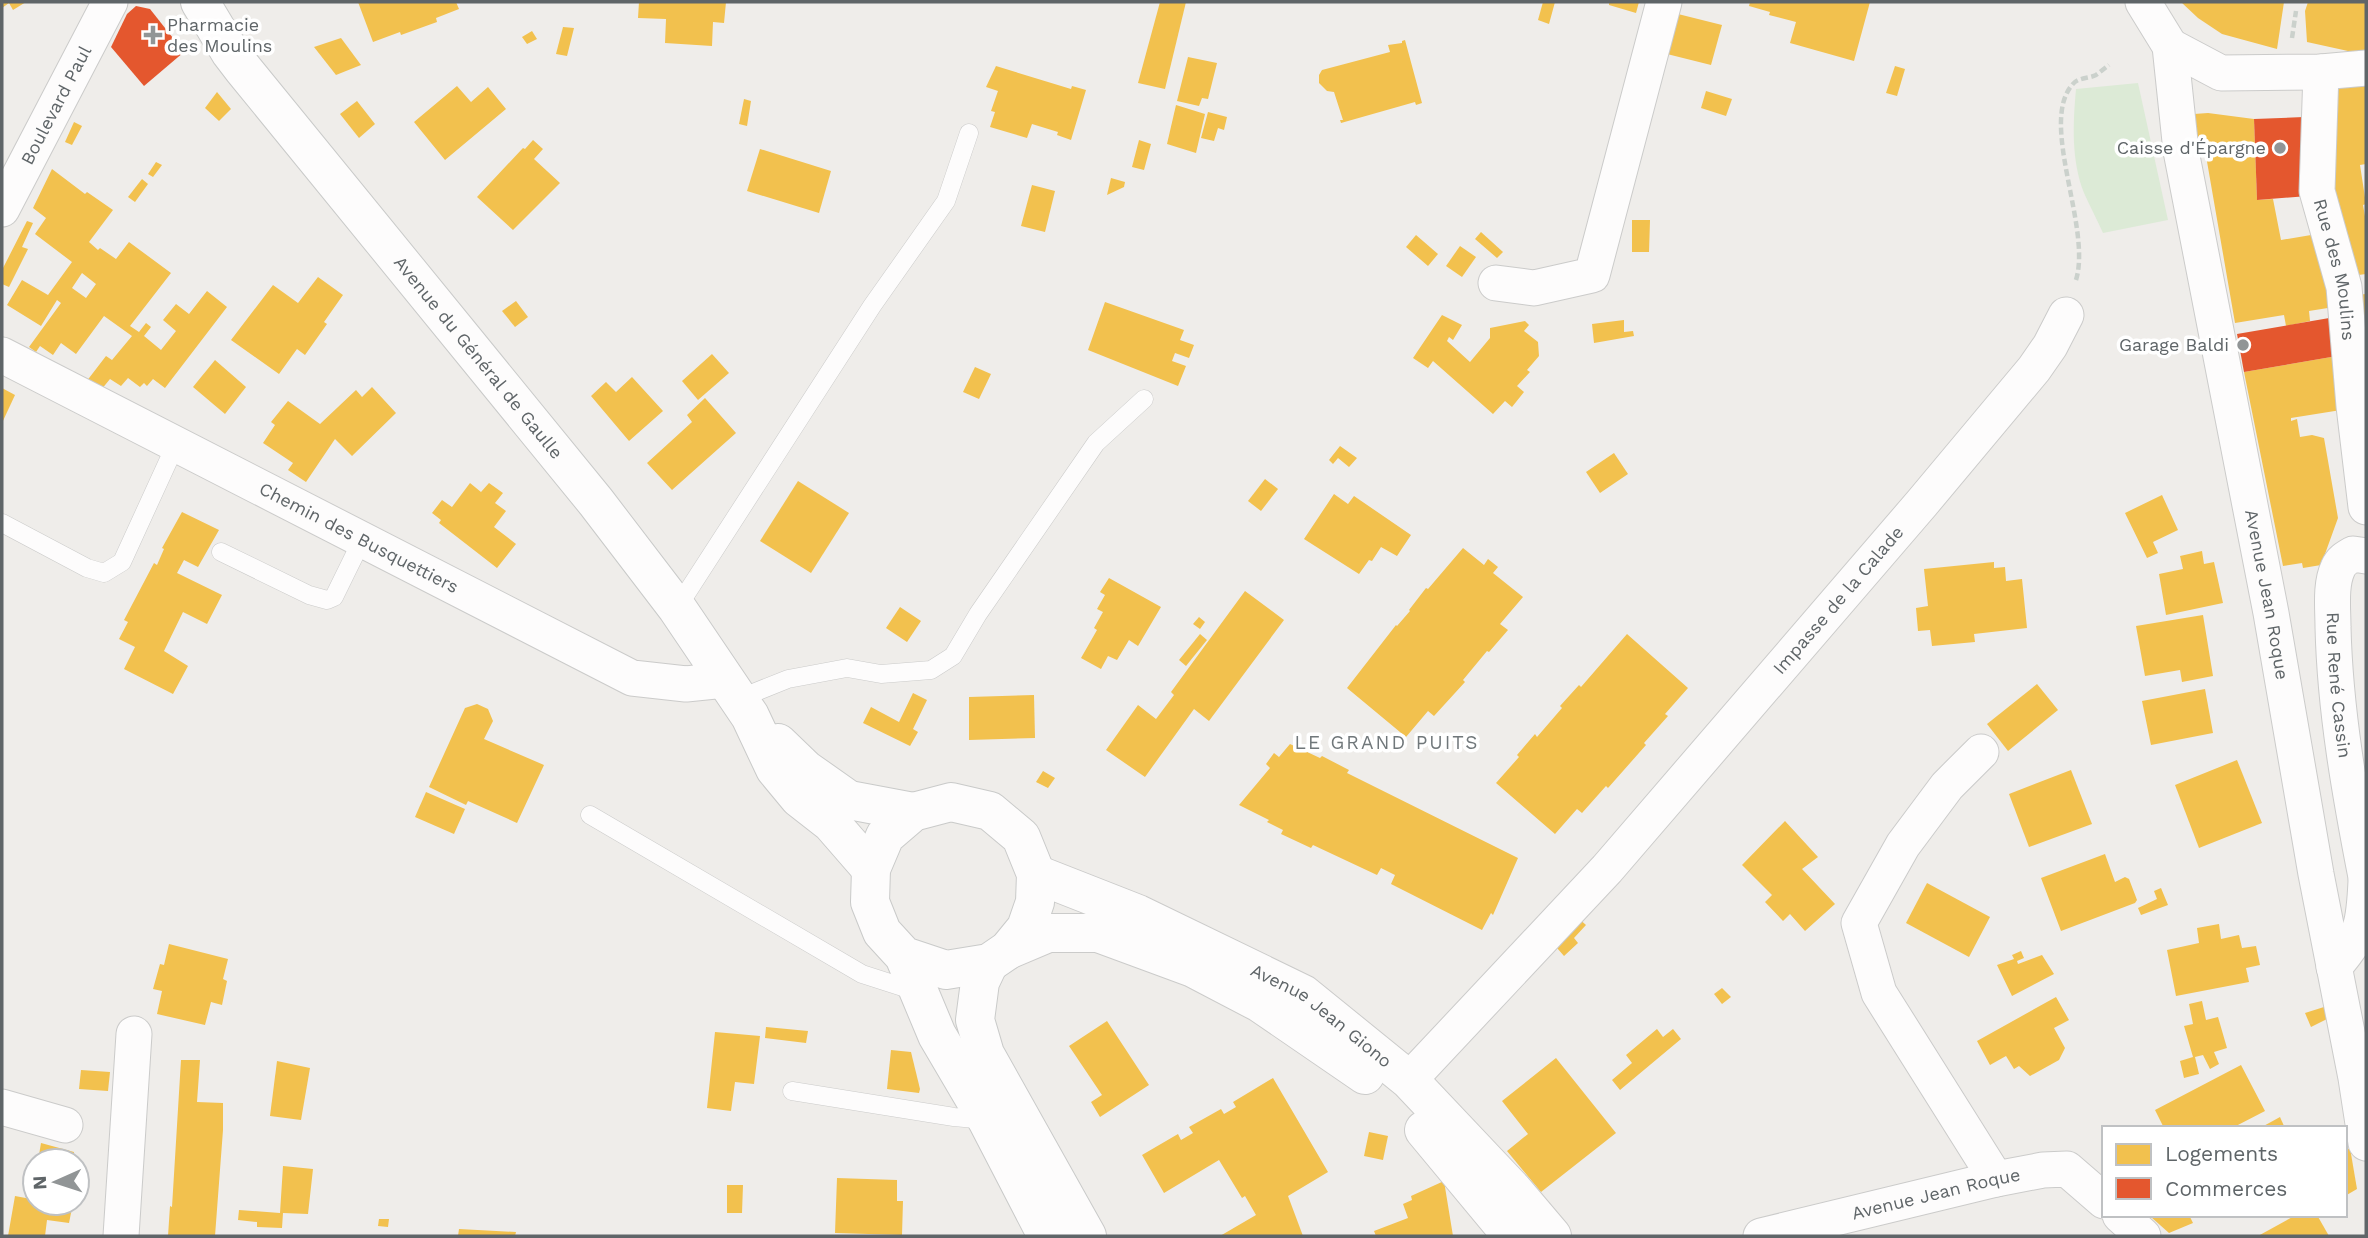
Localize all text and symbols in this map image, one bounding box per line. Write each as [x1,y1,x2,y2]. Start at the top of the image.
place label: Pharmacie des Moulins [167,14,272,56]
marker: Pharmacie des Moulins [145,27,161,43]
street label: Boulevard Paul [16,42,96,168]
place label: Caisse d'Épargne [2117,137,2266,158]
marker: Caisse d'Épargne [2272,140,2288,156]
street label: Rue des Moulins [2310,196,2359,341]
street label: Avenue du Général de Gaulle [390,252,567,463]
place label: Garage Baldi [2119,334,2229,355]
marker: Garage Baldi [2235,337,2251,353]
street label: Chemin des Busquettiers [256,478,462,597]
street label: Avenue Jean Roque [2241,508,2293,681]
street label: Impasse de la Calade [1768,522,1907,678]
street label: Rue René Cassin [2323,612,2356,759]
district label: LE GRAND PUITS [1295,731,1479,754]
street label: Avenue Jean Giono [1247,959,1396,1072]
legend [2102,1126,2347,1217]
text: Logements [2165,1141,2278,1166]
north arrow [21,1147,91,1217]
street label: Avenue Jean Roque [1849,1164,2022,1224]
text: N [28,1175,51,1191]
text: Commerces [2165,1176,2287,1201]

